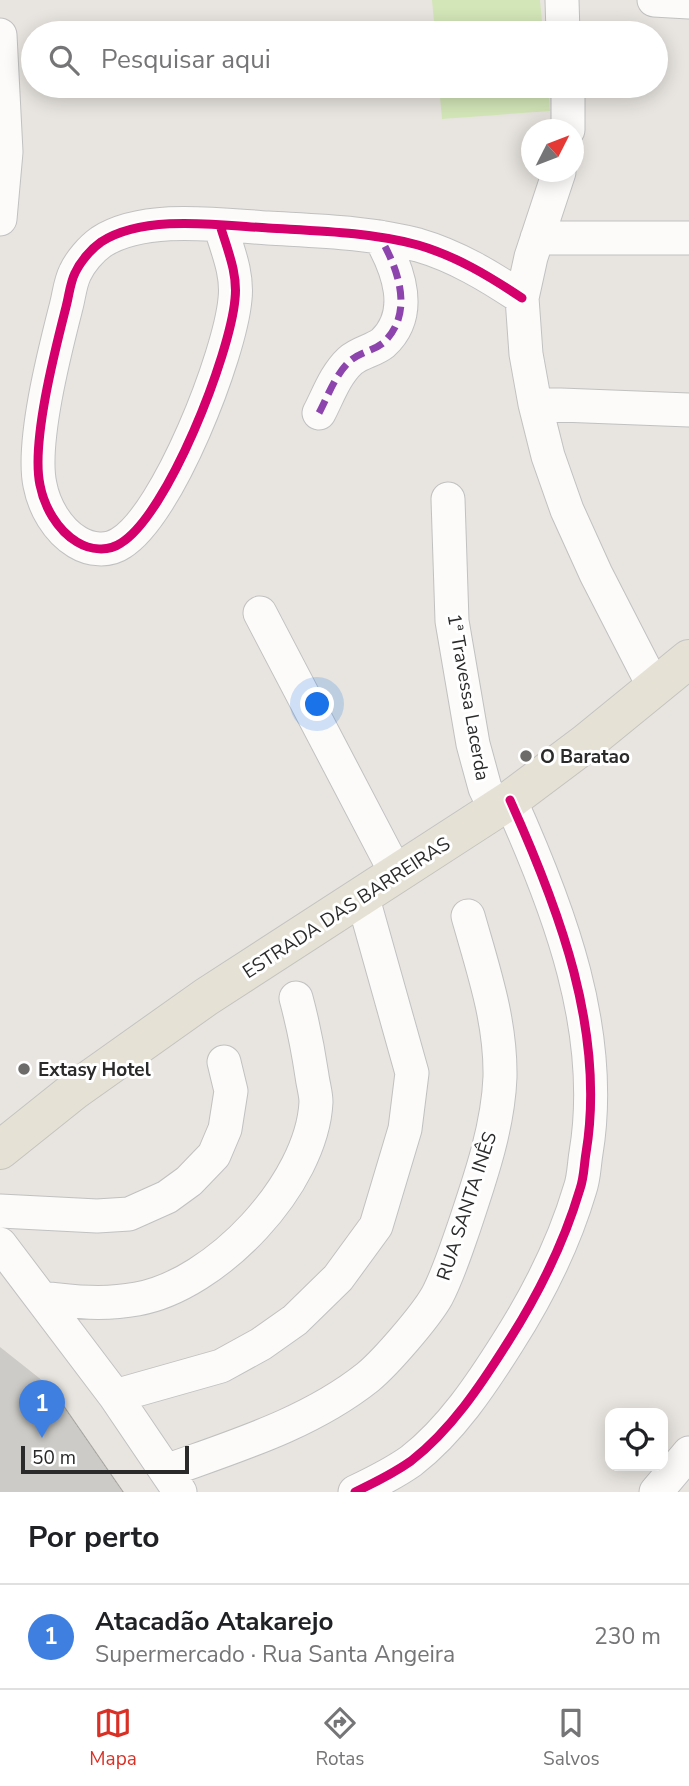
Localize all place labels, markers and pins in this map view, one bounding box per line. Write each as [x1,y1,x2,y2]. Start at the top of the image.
place label: O Baratao [540,744,630,770]
marker: O Baratao [518,748,534,764]
place label: Extasy Hotel [38,1057,151,1083]
marker: Extasy Hotel [16,1061,32,1077]
pin: 1 [19,1380,65,1438]

